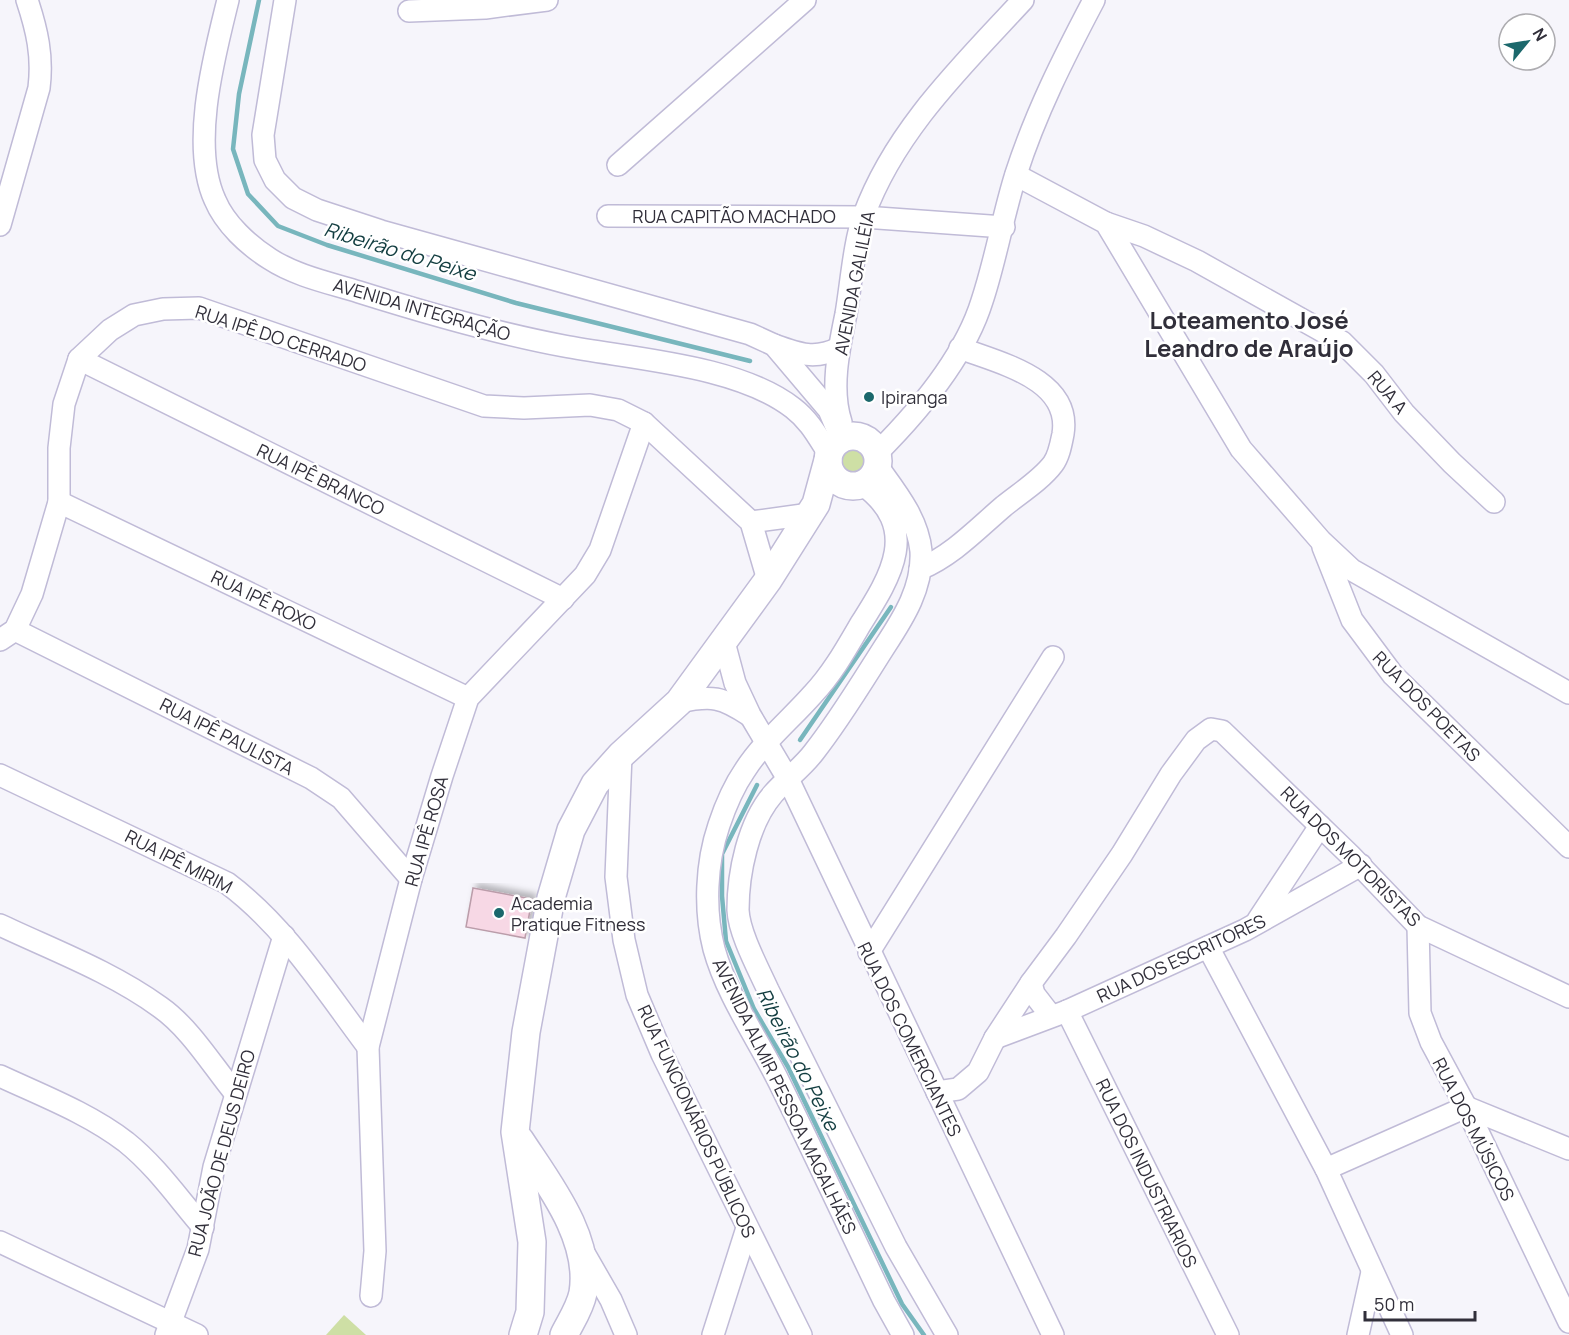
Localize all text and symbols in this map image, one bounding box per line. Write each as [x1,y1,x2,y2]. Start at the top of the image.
north arrow [1497,12,1557,72]
text: N [1528,24,1552,45]
street label: RUA CAPITÃO MACHADO [632,204,836,228]
street label: AVENIDA GALILÉIA [828,208,880,357]
water label: Ribeirão do Peixe [321,215,480,287]
street label: AVENIDA INTEGRAÇÃO [331,272,513,346]
street label: RUA IPÊ DO CERRADO [192,299,370,377]
district label: Loteamento José Leandro de Araújo [1144,303,1354,364]
street label: RUA A [1363,365,1414,419]
place label: Ipiranga [881,385,948,409]
marker: Ipiranga [862,390,876,404]
street label: RUA IPÊ BRANCO [253,438,389,520]
street label: RUA IPÊ ROXO [207,564,321,636]
street label: RUA DOS POETAS [1368,646,1486,766]
street label: RUA IPÊ PAULISTA [156,692,299,780]
street label: RUA IPÊ ROSA [399,772,453,889]
street label: RUA DOS MOTORISTAS [1276,781,1426,931]
street label: RUA IPÊ MIRIM [121,824,237,898]
place label: Academia Pratique Fitness [511,891,645,936]
marker: Academia Pratique Fitness [492,906,506,920]
street label: RUA DOS ESCRITORES [1093,908,1269,1008]
street label: RUA DOS COMERCIANTES [852,938,968,1140]
street label: AVENIDA ALMIR PESSOA MAGALHÃES [708,954,862,1238]
water label: Ribeirão do Peixe [750,983,846,1136]
street label: RUA FUNCIONÁRIOS PÚBLICOS [632,1001,762,1241]
street label: RUA JOÃO DE DEUS DEIRO [182,1047,260,1259]
street label: RUA DOS MÚSICOS [1427,1053,1521,1205]
street label: RUA DOS INDUSTRIARIOS [1091,1075,1203,1271]
scale bar [1365,1284,1474,1322]
text: 50 m [1374,1292,1414,1316]

